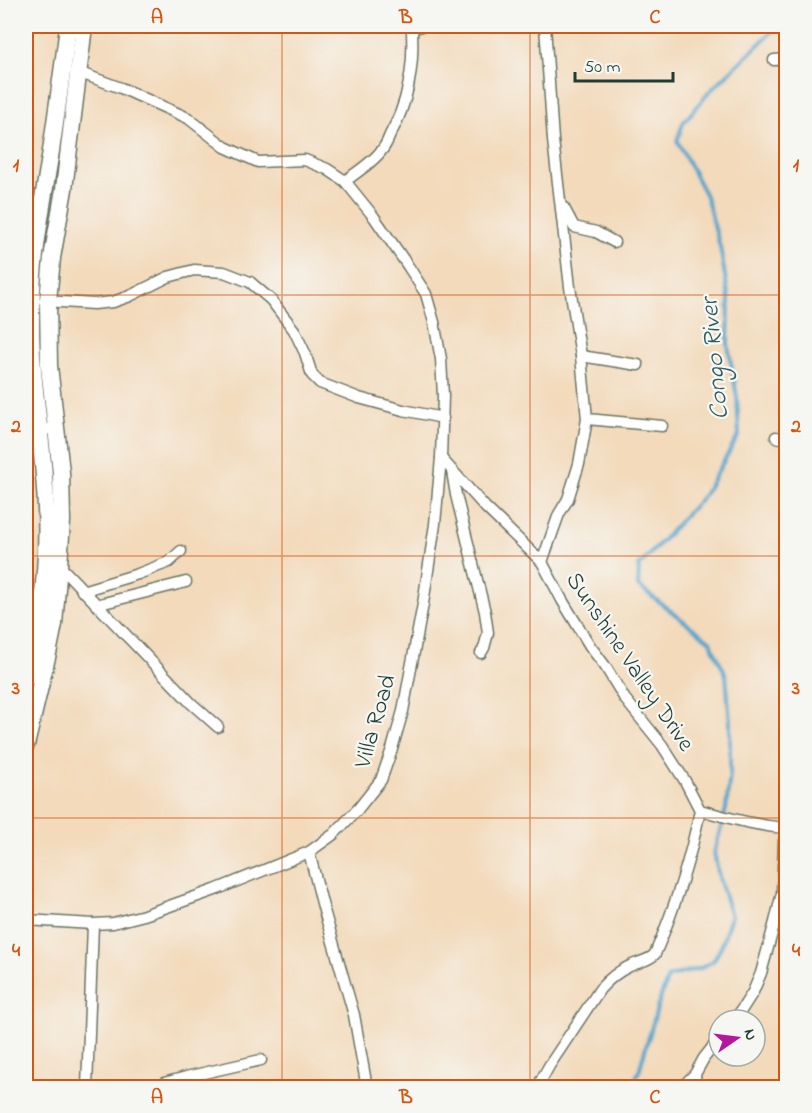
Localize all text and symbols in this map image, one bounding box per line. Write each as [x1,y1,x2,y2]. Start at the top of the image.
text: A [151,4,163,33]
text: B [398,4,413,33]
text: C [650,4,661,33]
scale bar [575,45,672,83]
text: 50 m [584,55,621,81]
text: 1 [13,152,20,181]
text: 1 [793,152,800,181]
water label: Congo River [691,293,740,421]
text: 2 [10,413,21,442]
text: 2 [790,413,801,442]
street label: Sunshine Valley Drive [555,566,702,760]
street label: Villa Road [346,670,407,774]
text: 3 [11,675,20,704]
text: 3 [791,675,800,704]
text: 4 [12,937,21,966]
text: 4 [792,937,801,966]
north arrow [707,1008,767,1068]
text: N [737,1027,763,1043]
text: A [151,1084,163,1113]
text: B [398,1084,413,1113]
text: C [650,1084,661,1113]

